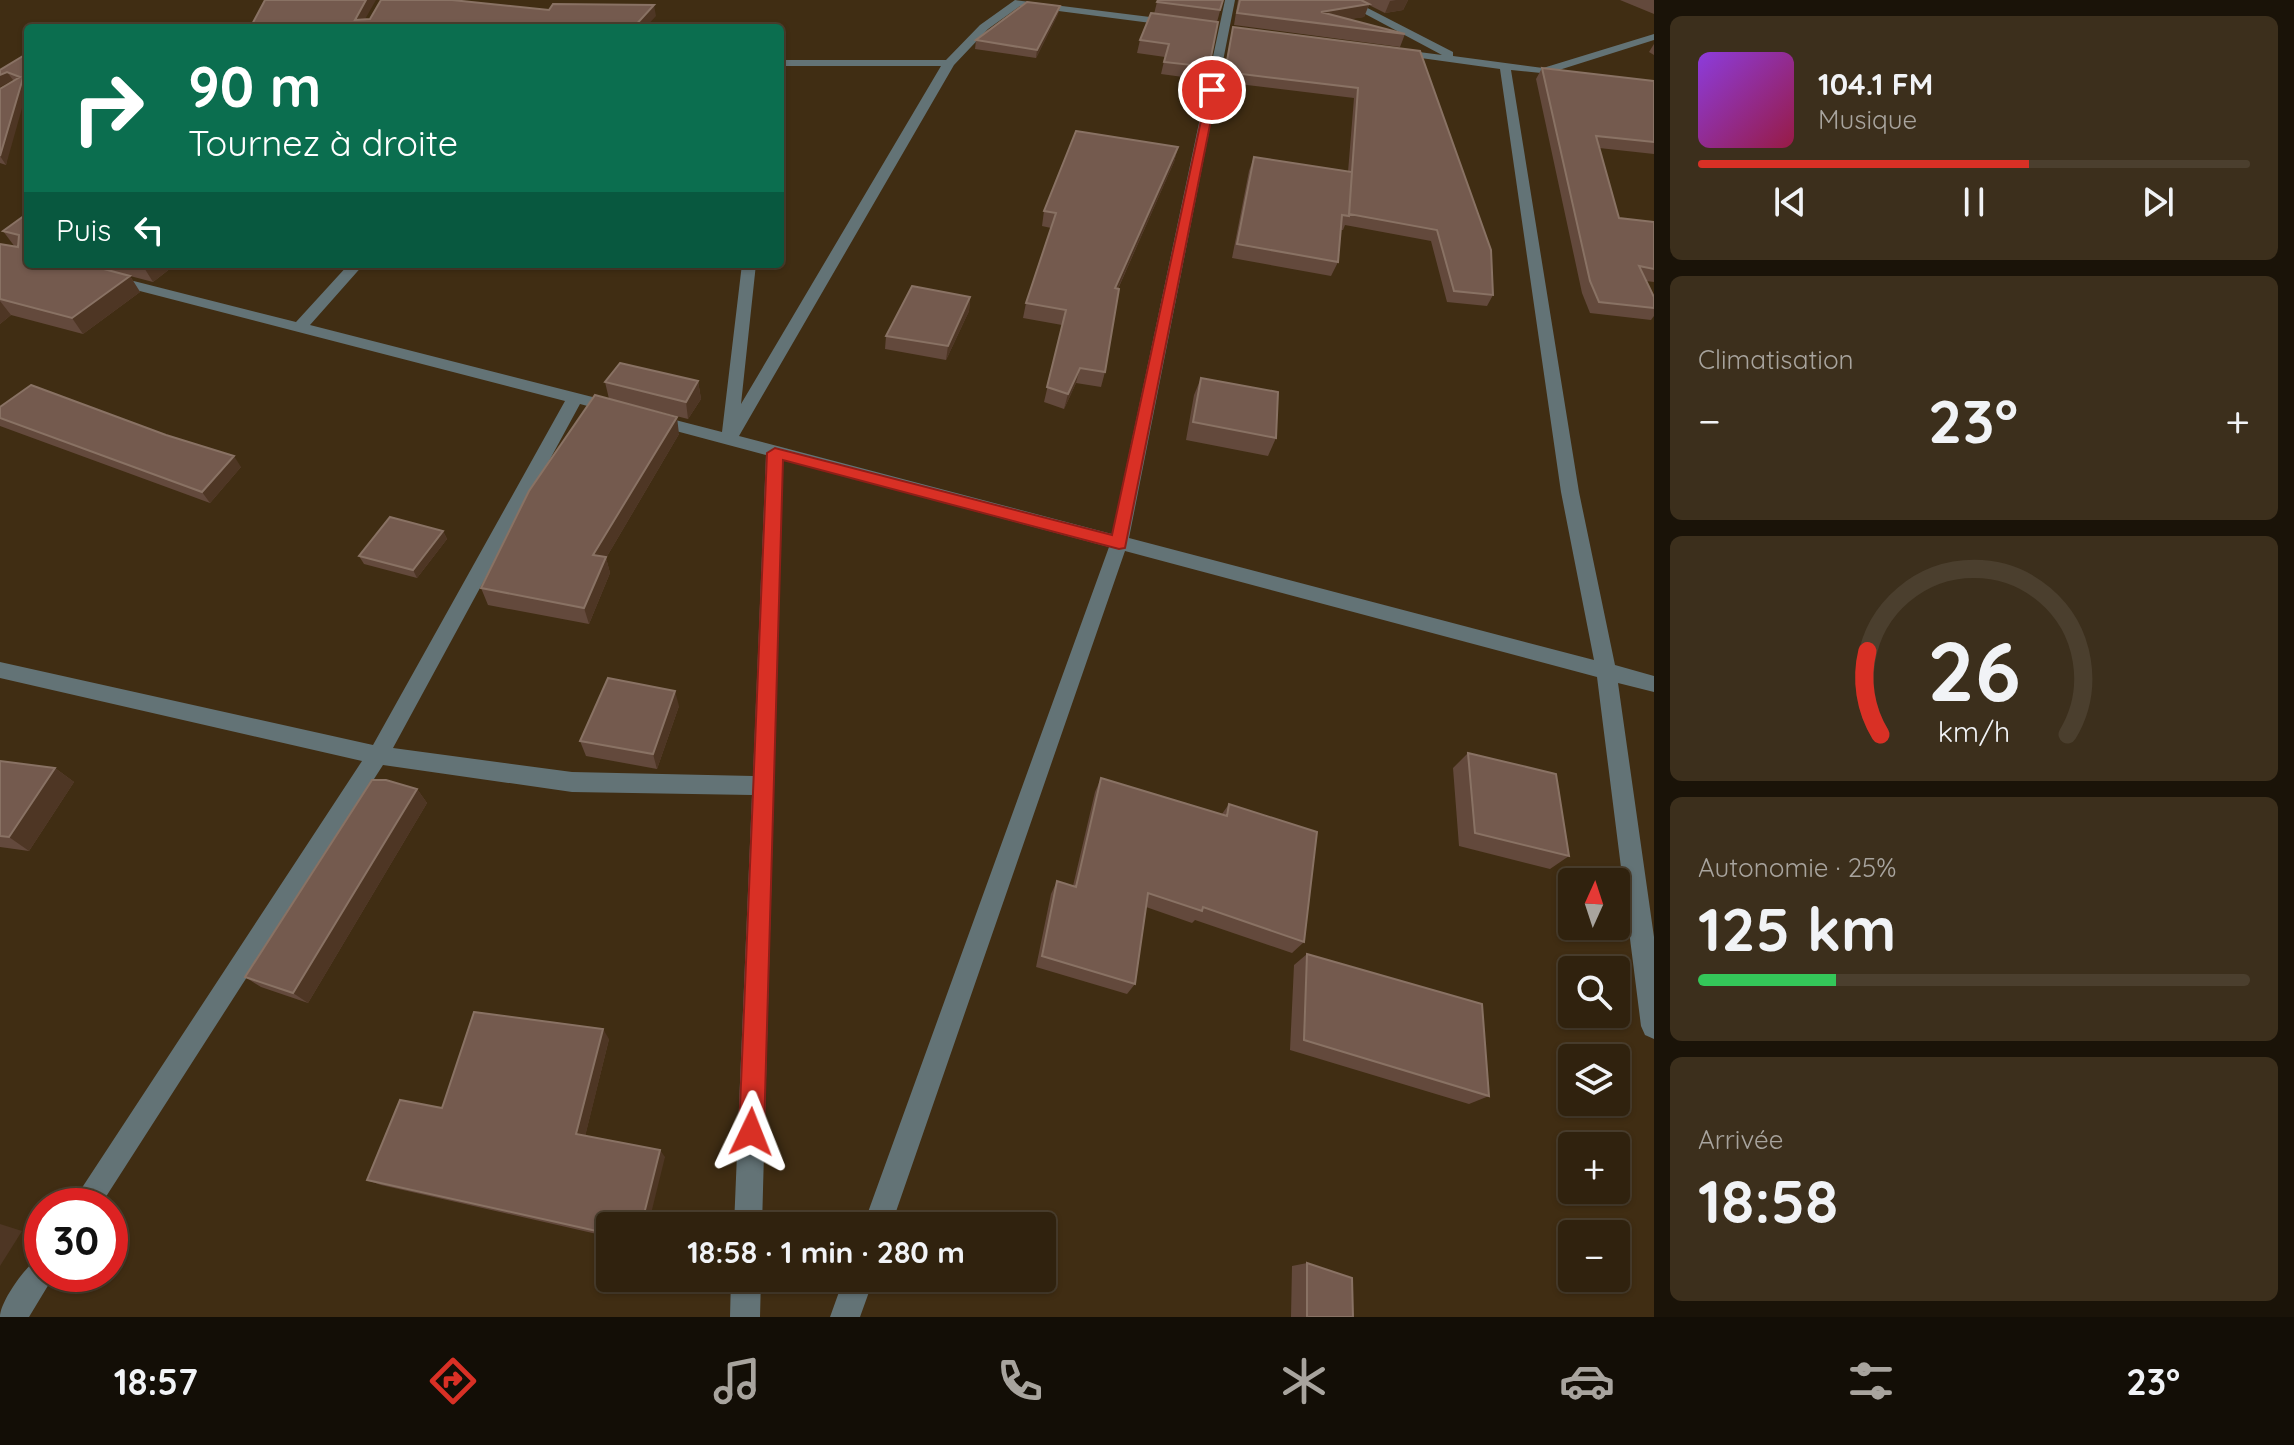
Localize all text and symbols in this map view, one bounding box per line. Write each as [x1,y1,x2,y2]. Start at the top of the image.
text: 90 m [188,51,322,121]
icon: right [56,56,160,160]
pin [1178,56,1246,124]
text: 104.1 FM [1818,65,1933,103]
icon: arrive [1190,68,1234,112]
text: Musique [1818,103,1917,136]
text: Tournez à droite [188,120,458,165]
icon: previous [1768,180,1812,224]
icon: pause [1952,180,1996,224]
icon: next [2136,180,2180,224]
icon: left [127,208,171,252]
text: Puis [56,211,111,249]
text: Climatisation [1698,343,1854,376]
text: 23° [1928,383,2018,458]
text: − [1698,393,1721,448]
text: + [2225,393,2250,448]
text: 26 [1927,617,2021,721]
text: km/h [1938,713,2010,749]
text: Autonomie · 25% [1698,851,1896,884]
north arrow [1558,868,1630,940]
map controls [1558,868,1630,1292]
text: 125 km [1698,891,1896,966]
button: search [1558,956,1630,1028]
button: layers [1558,1044,1630,1116]
position arrow [709,1090,793,1174]
text: Arrivée [1698,1123,1783,1156]
button: + [1558,1132,1630,1204]
text: 18:58 [1698,1163,1838,1238]
speed limit sign: 30 [24,1188,128,1292]
button: − [1558,1220,1630,1292]
text: 18:58 · 1 min · 280 m [687,1233,965,1271]
icon: directions [425,1353,481,1409]
icon: music [709,1353,765,1409]
icon: phone [992,1353,1048,1409]
icon: climate [1276,1353,1332,1409]
icon: car [1559,1353,1615,1409]
icon: filters [1843,1353,1899,1409]
text: 18:57 [114,1359,198,1404]
text: 23° [2126,1359,2180,1404]

